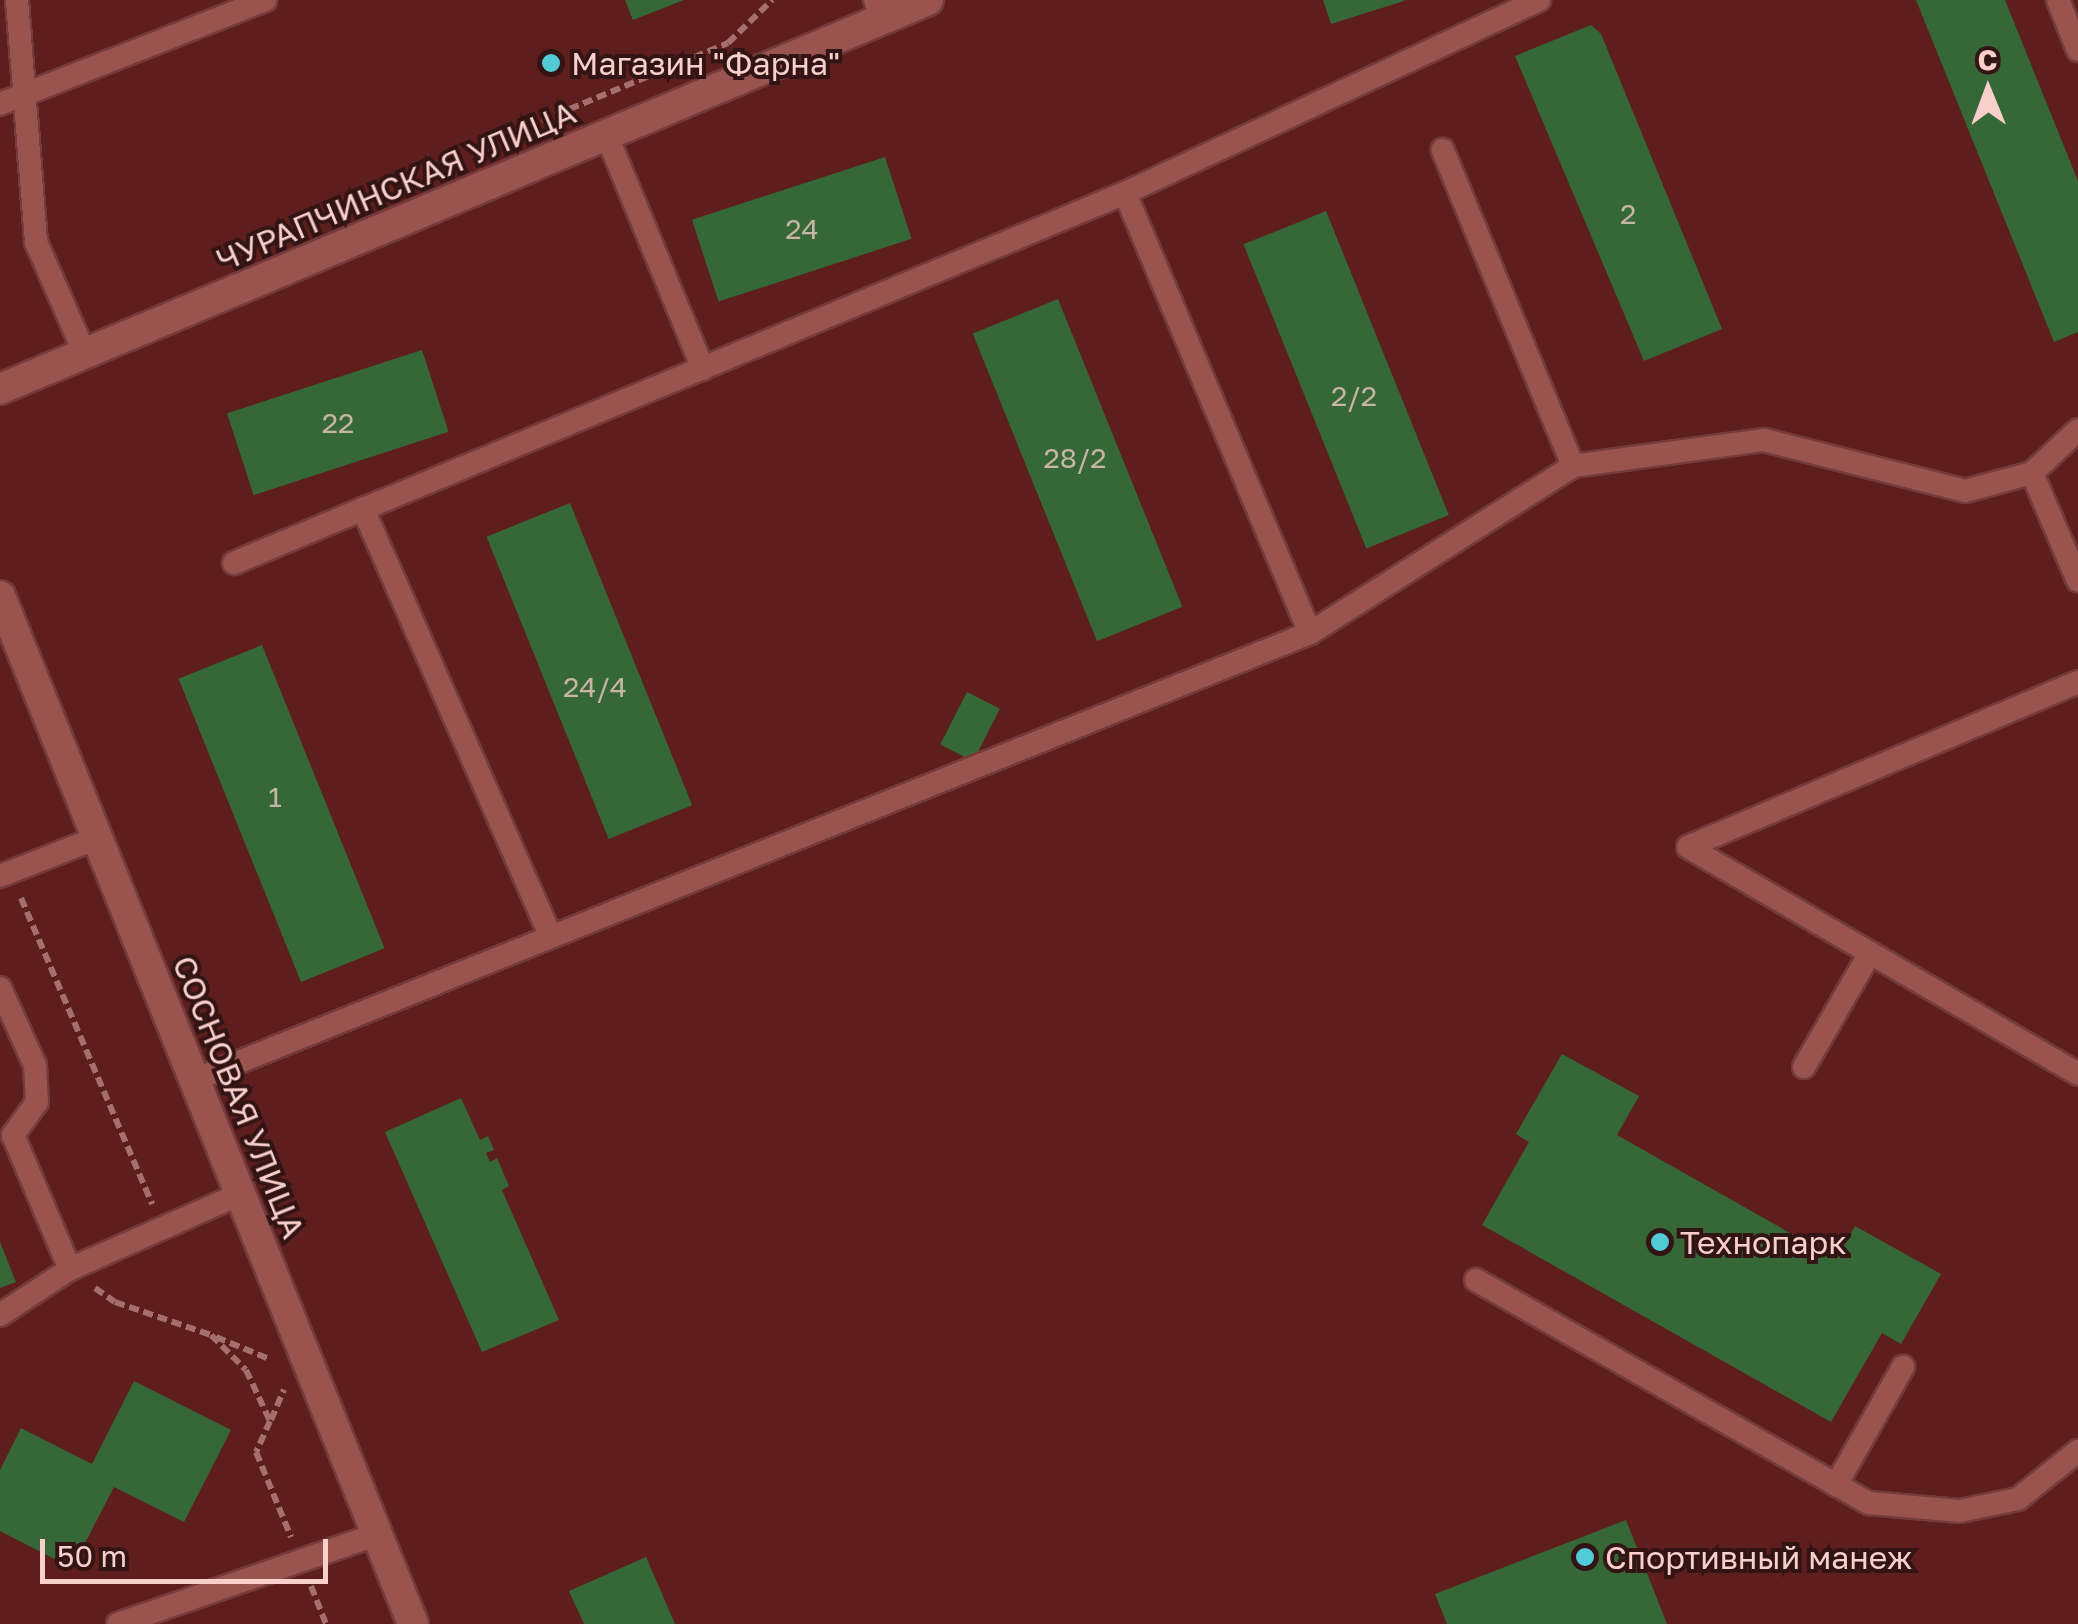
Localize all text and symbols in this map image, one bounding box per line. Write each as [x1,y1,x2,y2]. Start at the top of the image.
north arrow [1938,40,2038,140]
text: С [1977,43,1998,76]
place label: Магазин "Фарна" [571,44,840,82]
marker: Магазин "Фарна" [540,52,562,74]
street label: ЧУРАПЧИНСКАЯ УЛИЦА [211,93,581,279]
house number: 2 [1620,197,1636,231]
house number: 24 [785,212,819,246]
house number: 2/2 [1331,379,1377,413]
house number: 22 [322,406,354,440]
house number: 28/2 [1044,441,1106,475]
house number: 24/4 [563,670,627,704]
house number: 1 [268,780,282,814]
street label: СОСНОВАЯ УЛИЦА [165,950,313,1244]
place label: Технопарк [1680,1223,1847,1261]
marker: Технопарк [1649,1231,1671,1253]
scale bar [45,1519,332,1581]
text: 50 m [57,1538,127,1574]
place label: Спортивный манеж [1605,1538,1912,1576]
marker: Спортивный манеж [1574,1546,1596,1568]

